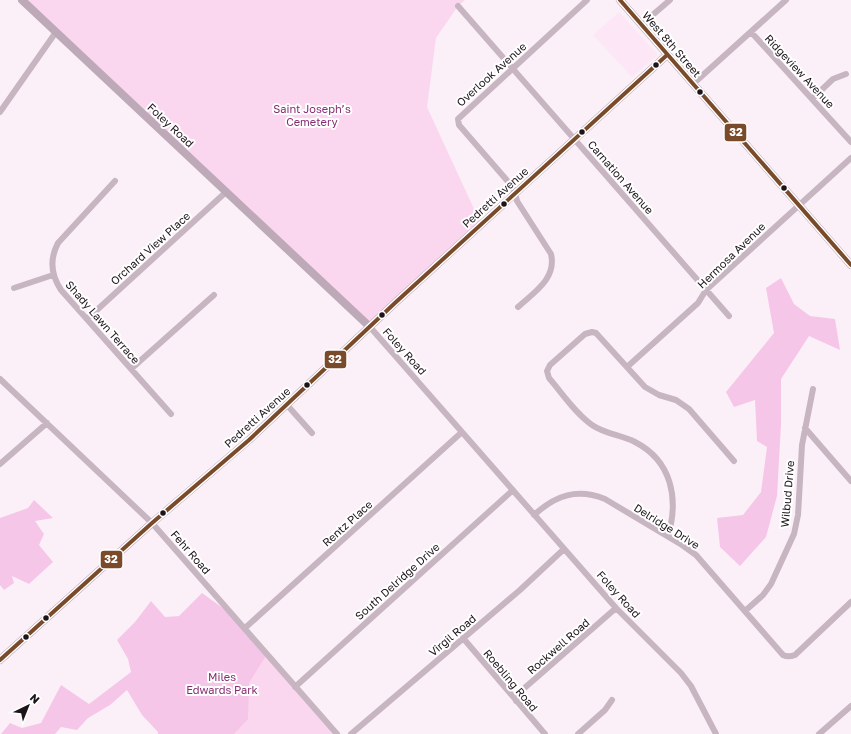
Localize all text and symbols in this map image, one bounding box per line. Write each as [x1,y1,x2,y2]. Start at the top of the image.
street label: West 8th Street [640,9,704,79]
street label: Ridgeview Avenue [763,31,837,111]
street label: Overlook Avenue [454,39,528,109]
unlabelled marker [651,60,661,70]
unlabelled marker [695,87,705,97]
street label: Foley Road [145,100,197,150]
park label: Saint Joseph’s Cemetery [273,102,351,128]
line badge: 32 [724,123,747,142]
text: 32 [729,125,743,138]
unlabelled marker [577,127,587,137]
street label: Carnation Avenue [586,138,656,216]
street label: Pedretti Avenue [459,164,531,230]
unlabelled marker [779,183,789,193]
unlabelled marker [499,199,509,209]
street label: Orchard View Place [108,209,192,287]
street label: Hermosa Avenue [694,219,768,291]
street label: Shady Lawn Terrace [63,278,143,366]
unlabelled marker [377,310,387,320]
street label: Foley Road [381,325,429,377]
line badge: 32 [324,350,347,369]
text: 32 [328,352,342,365]
unlabelled marker [302,380,312,390]
street label: Pedretti Avenue [221,384,293,450]
street label: Wilbud Drive [778,460,796,528]
street label: Rentz Place [319,497,375,549]
street label: Delridge Drive [632,501,702,551]
unlabelled marker [158,508,168,518]
street label: Fehr Road [169,528,213,576]
street label: South Delridge Drive [352,540,442,622]
line badge: 32 [100,550,123,569]
text: 32 [104,552,118,565]
street label: Foley Road [595,568,643,620]
street label: Virgil Road [426,612,478,658]
unlabelled marker [41,613,51,623]
street label: Rockwell Road [524,615,592,677]
unlabelled marker [21,632,31,642]
street label: Roebling Road [481,646,541,714]
park label: Miles Edwards Park [186,670,258,696]
north arrow [8,686,48,726]
text: N [28,691,43,706]

